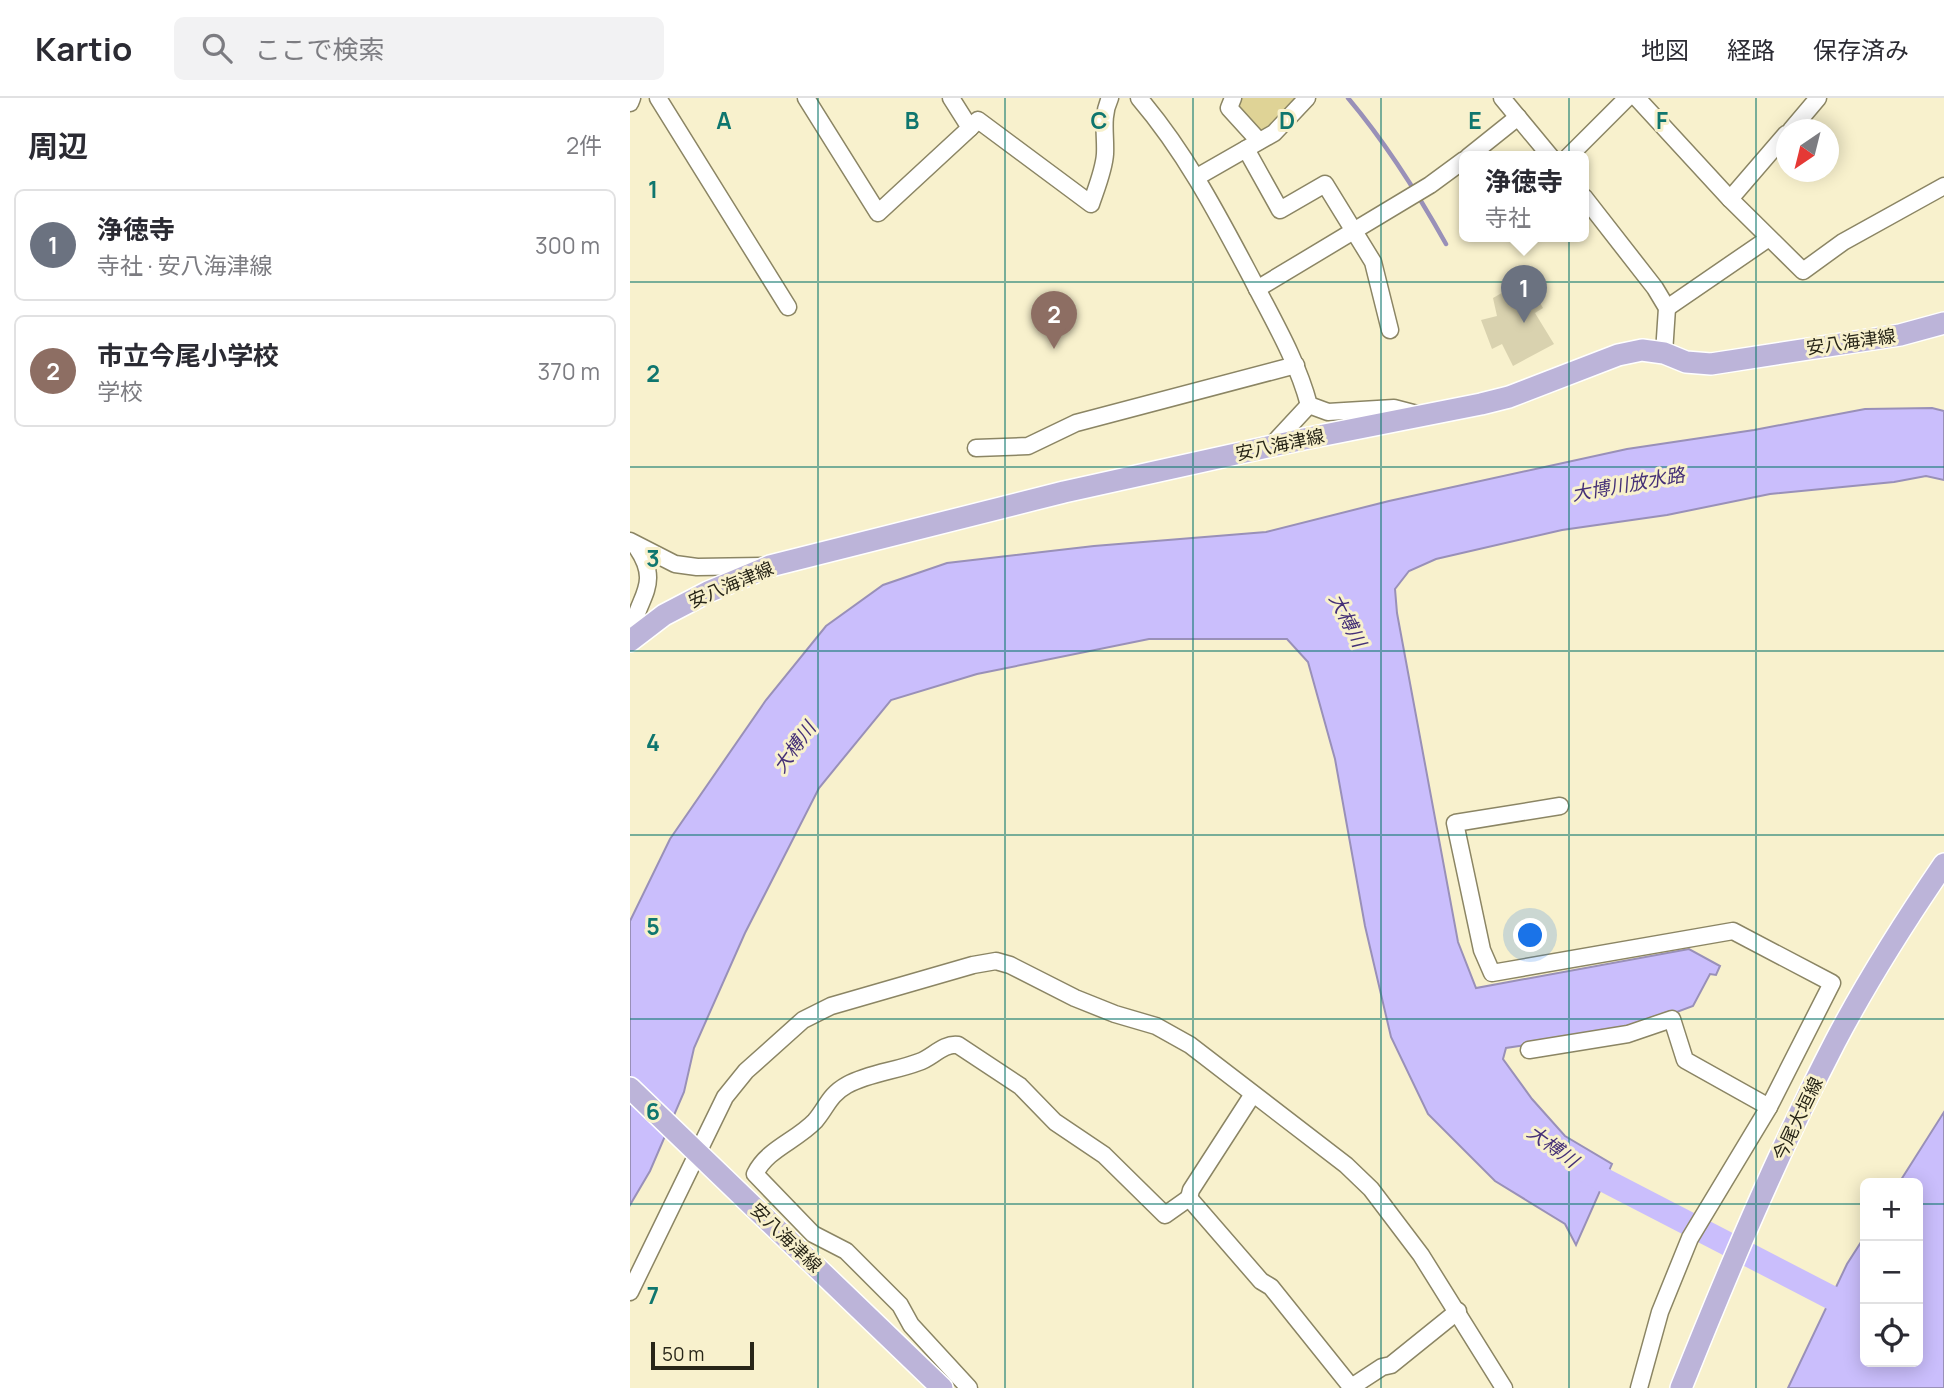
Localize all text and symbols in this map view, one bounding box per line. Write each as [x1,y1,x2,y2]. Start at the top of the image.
search box [174,17,664,80]
text: Kartio [35,26,132,71]
icon: search [198,29,236,67]
text: ここで検索 [254,31,384,67]
text: 地図 [1641,33,1689,66]
text: 経路 [1727,33,1775,66]
text: 保存済み [1813,33,1909,66]
text: A [716,104,732,136]
text: B [905,104,919,136]
text: C [1091,104,1108,136]
text: D [1279,104,1295,136]
text: E [1468,104,1482,136]
text: F [1656,104,1668,136]
north arrow [1776,119,1839,182]
text: 周辺 [28,125,88,166]
text: 2件 [566,129,602,161]
popup [1459,151,1589,242]
text: 浄徳寺 [1485,163,1563,199]
text: 1 [648,173,658,205]
text: 寺社 [1485,201,1531,233]
text: 浄徳寺 [97,211,175,247]
text: 1 [48,229,58,261]
text: 300 m [535,229,600,261]
text: 寺社 · 安八海津線 [97,249,272,281]
pin: 1 [1501,265,1547,323]
pin: 2 [1031,291,1077,349]
street label: 安八海津線 [1805,323,1897,359]
text: 市立今尾小学校 [97,337,279,373]
text: 2 [46,355,60,387]
text: 370 m [538,355,600,387]
text: 2 [646,357,660,389]
text: 学校 [97,375,143,407]
street label: 安八海津線 [1233,423,1326,465]
water label: 大博川放水路 [1570,461,1688,507]
text: 3 [646,542,660,574]
street label: 安八海津線 [684,555,777,613]
water label: 大榑川 [1323,589,1373,653]
water label: 大榑川 [767,715,822,778]
text: 4 [646,726,660,758]
text: 5 [646,910,660,942]
your location [1513,918,1547,952]
street label: 今尾大垣線 [1767,1073,1828,1164]
text: 6 [646,1095,660,1127]
water label: 大榑川 [1522,1119,1585,1174]
map controls [1860,1178,1923,1367]
button: + [1860,1178,1923,1241]
street label: 安八海津線 [746,1197,827,1277]
button: − [1860,1241,1923,1304]
text: 7 [647,1279,659,1311]
button: locate [1860,1304,1923,1367]
scale bar [651,1339,754,1371]
text: 50 m [662,1341,704,1367]

